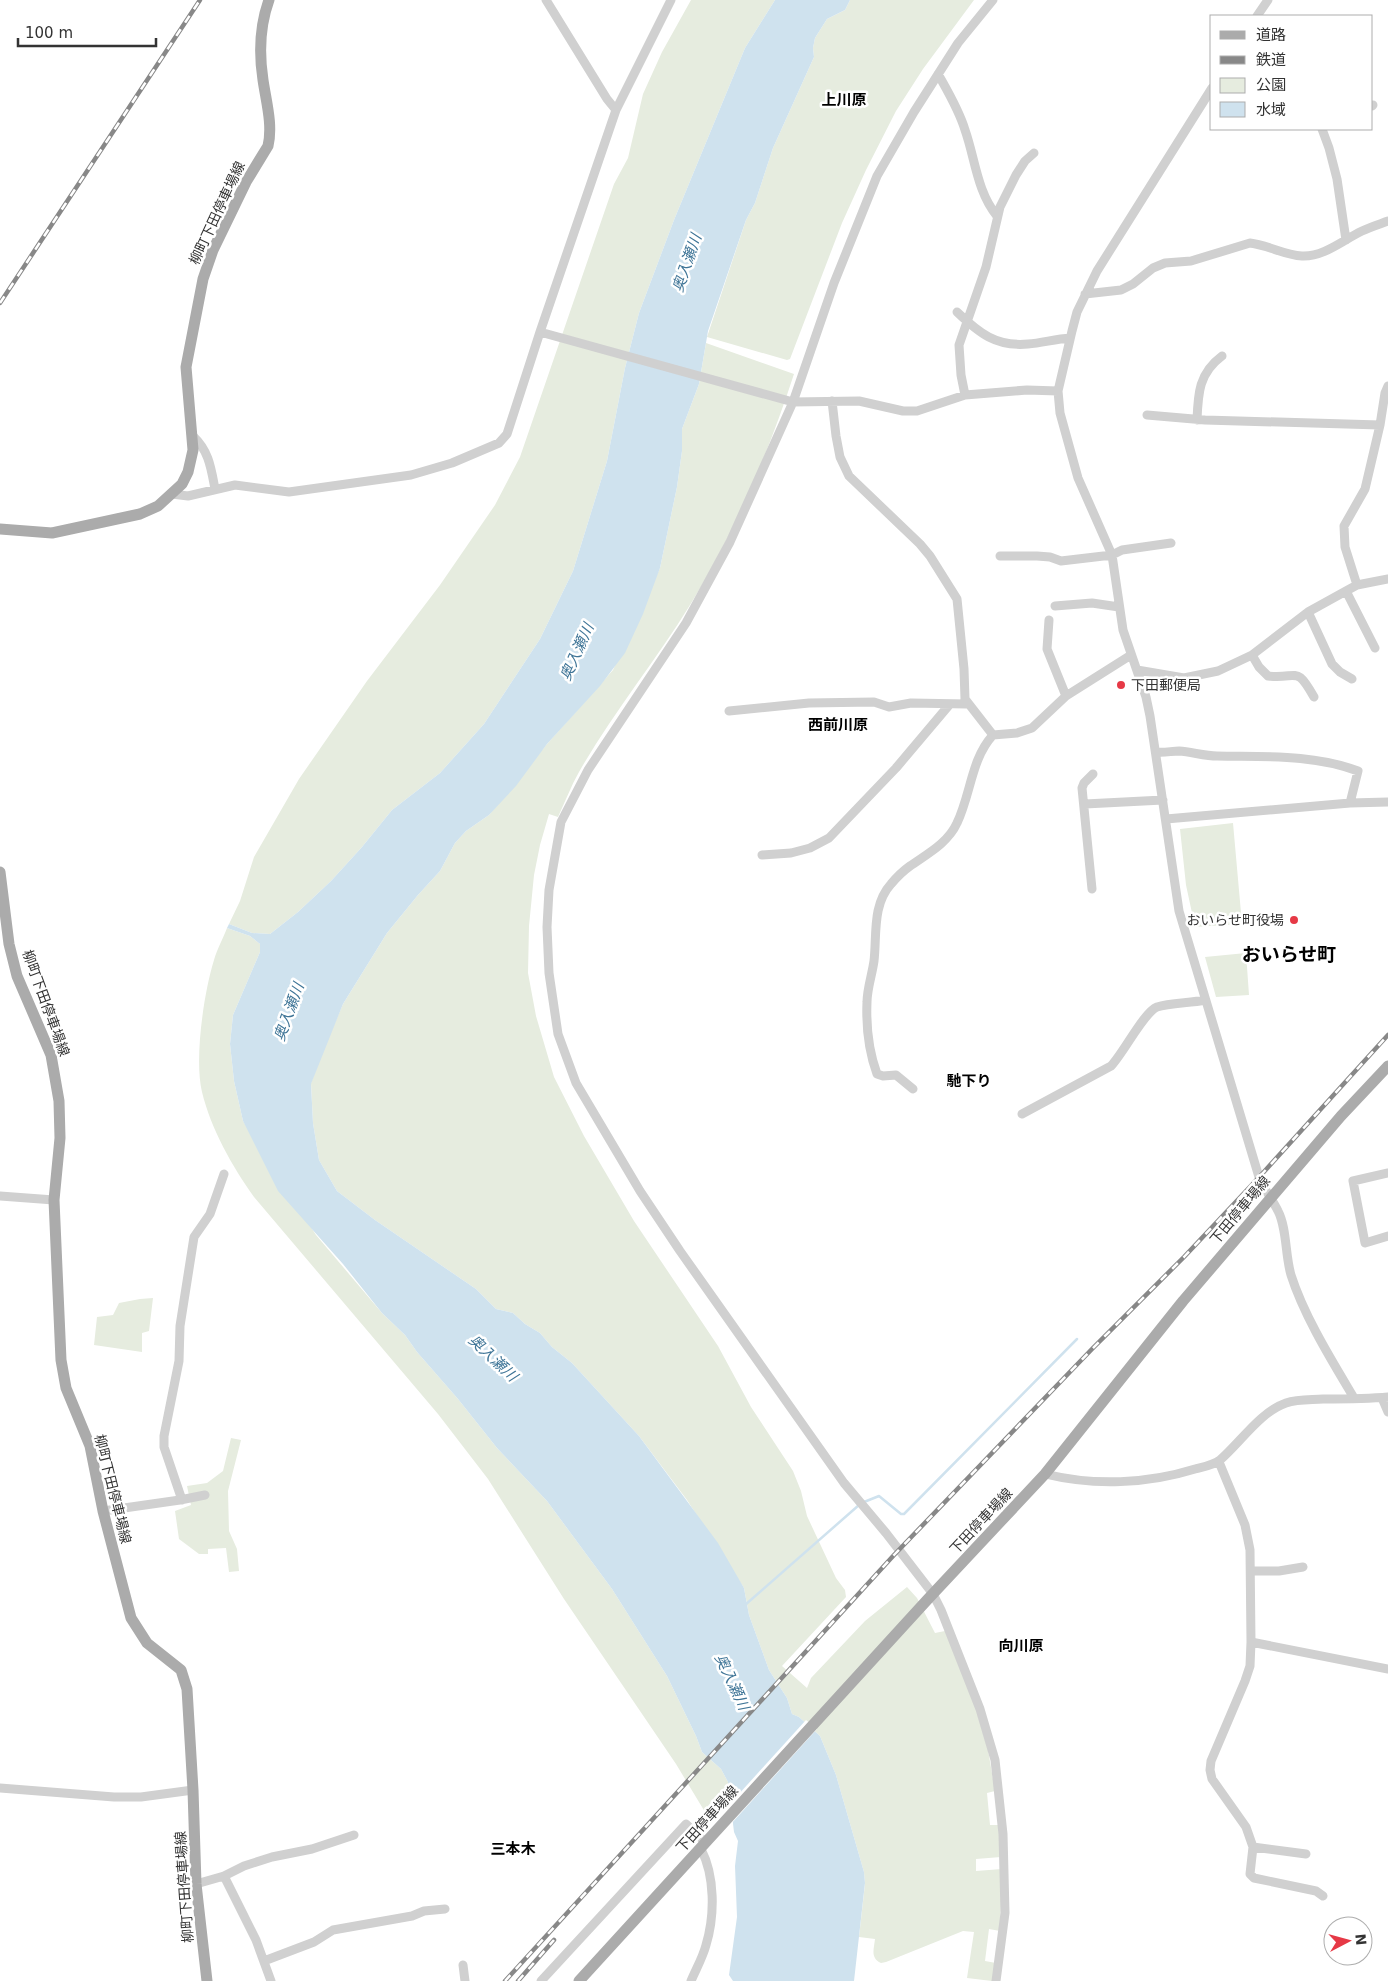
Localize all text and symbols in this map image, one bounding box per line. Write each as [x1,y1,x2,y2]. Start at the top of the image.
scale bar [18,15,155,47]
legend [1210,15,1373,130]
text: 100 m [25,24,73,42]
text: 道路 [1256,26,1286,44]
text: 鉄道 [1256,51,1286,69]
text: 公園 [1256,76,1286,94]
district label: 上川原 [821,91,867,109]
text: 水域 [1256,101,1286,119]
street label: 柳町下田停車場線 [186,159,248,267]
water label: 奥入瀬川 [669,230,706,294]
water label: 奥入瀬川 [557,619,598,683]
place label: 下田郵便局 [1131,677,1201,693]
marker: 下田郵便局 [1115,679,1127,691]
district label: 西前川原 [808,716,868,734]
place label: おいらせ町役場 [1186,912,1284,928]
marker: おいらせ町役場 [1288,914,1300,926]
district label: おいらせ町 [1242,943,1336,965]
street label: 柳町下田停車場線 [19,948,73,1058]
water label: 奥入瀬川 [270,979,308,1043]
district label: 馳下り [946,1072,992,1090]
street label: 下田停車場線 [1207,1173,1273,1247]
water label: 奥入瀬川 [465,1331,523,1386]
street label: 柳町下田停車場線 [92,1433,134,1545]
street label: 下田停車場線 [947,1485,1015,1557]
district label: 向川原 [998,1637,1044,1655]
water label: 奥入瀬川 [711,1651,754,1715]
street label: 下田停車場線 [673,1782,741,1856]
street label: 柳町下田停車場線 [172,1831,196,1943]
district label: 三本木 [490,1840,536,1858]
north arrow [1323,1916,1373,1966]
text: N [1352,1933,1369,1946]

